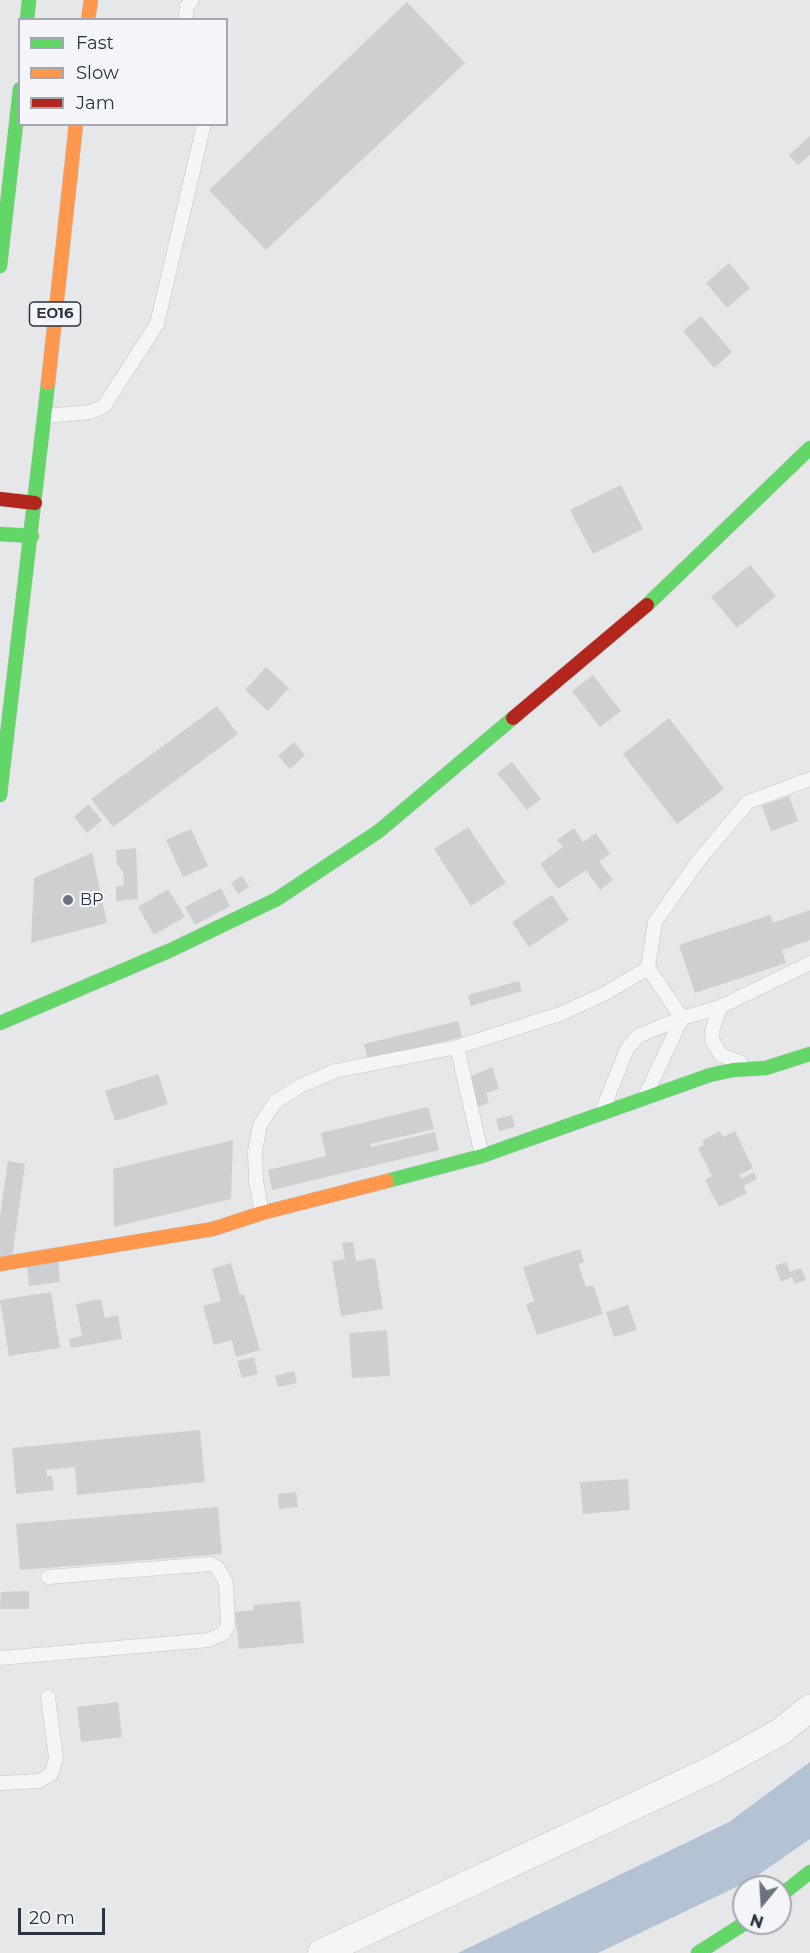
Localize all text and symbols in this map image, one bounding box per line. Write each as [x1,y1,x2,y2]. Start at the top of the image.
legend [18,18,228,126]
text: Fast [76,32,114,54]
text: Slow [76,62,119,84]
text: Jam [76,92,115,114]
road number: ΕΟ16 [29,302,80,326]
place label: BP [80,890,104,910]
marker: BP [61,893,75,907]
north arrow [732,1875,792,1935]
scale bar [21,1896,108,1934]
text: 20 m [29,1907,75,1929]
text: N [748,1910,766,1932]

